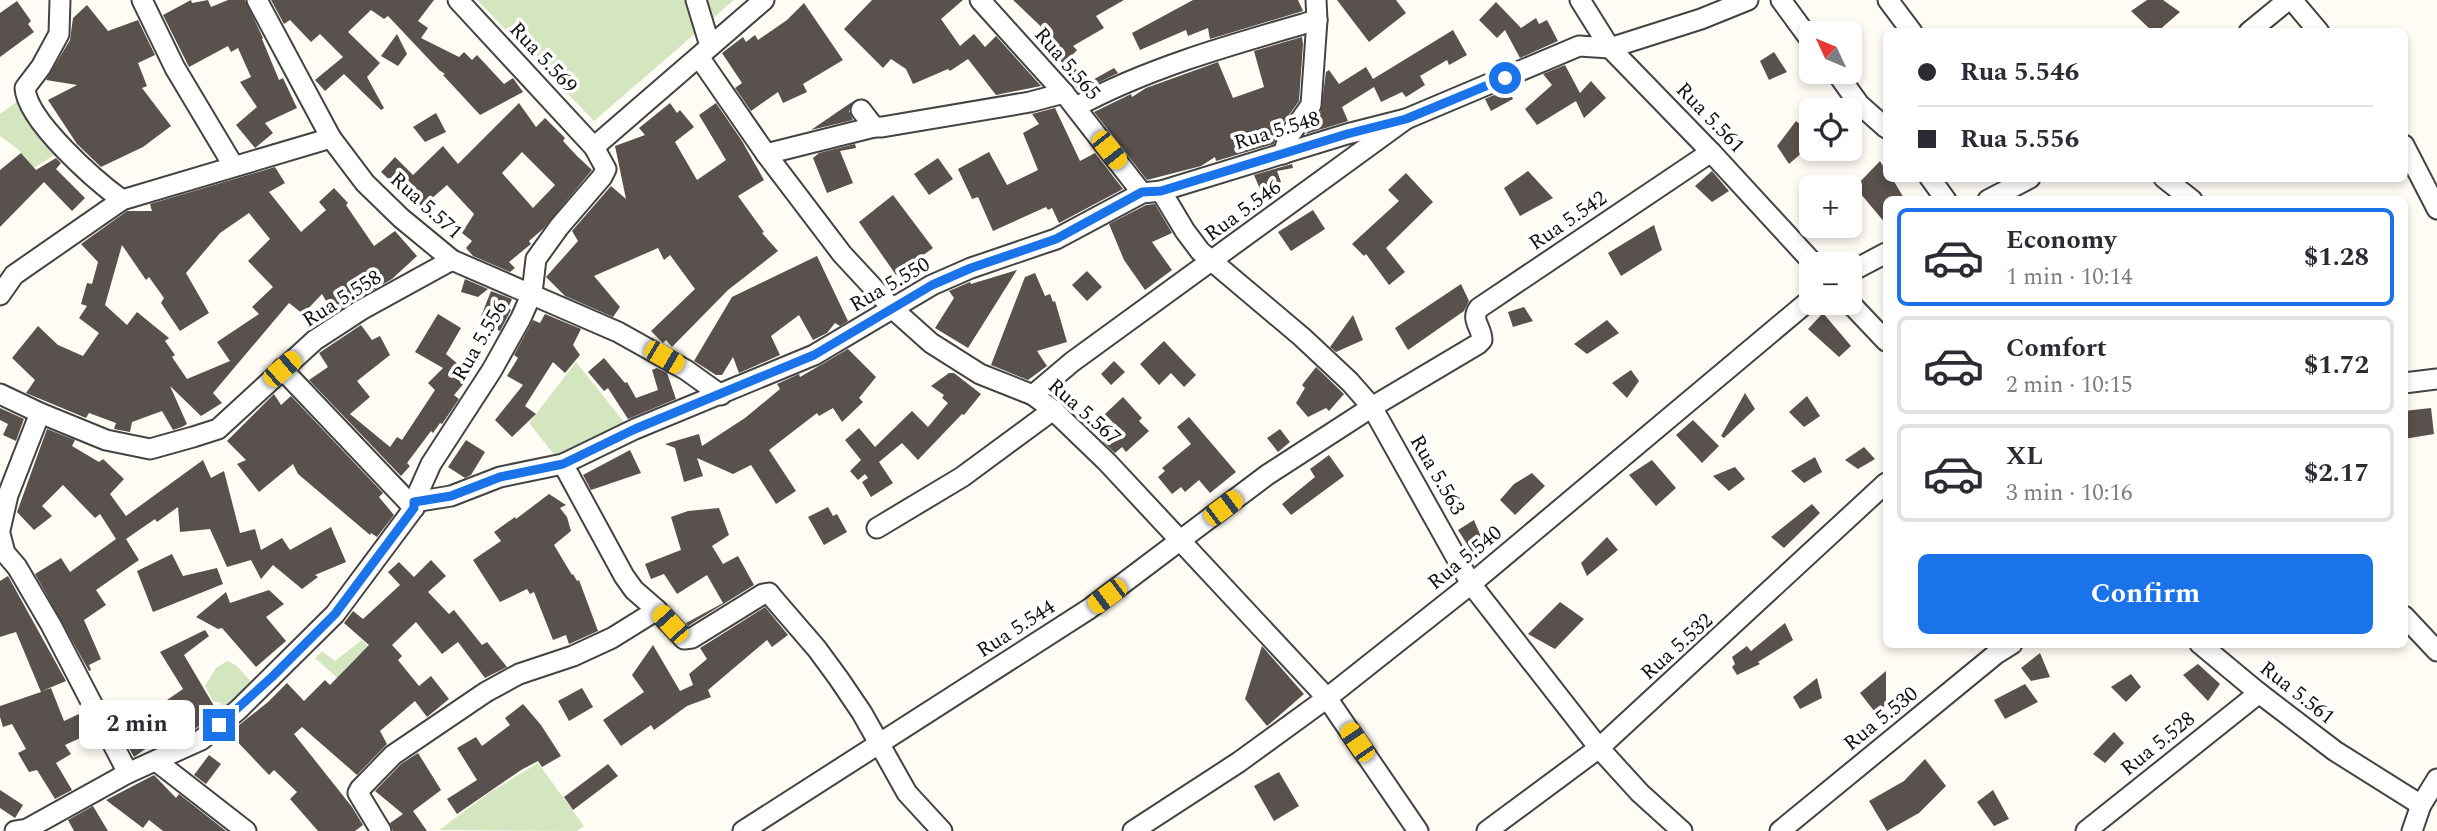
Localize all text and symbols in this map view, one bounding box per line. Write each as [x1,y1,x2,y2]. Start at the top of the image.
street label: Rua 5.569 [501,15,585,101]
street label: Rua 5.565 [1026,20,1108,108]
north arrow [1799,21,1862,84]
map controls [1799,21,1862,315]
text: Rua 5.546 [1960,52,2079,92]
route start [1489,62,1521,94]
street label: Rua 5.561 [1668,75,1752,161]
button: locate [1799,98,1862,161]
street label: Rua 5.548 [1230,103,1324,159]
text: Rua 5.556 [1960,119,2079,159]
car [1088,127,1131,173]
street label: Rua 5.571 [382,165,470,247]
street label: Rua 5.546 [1198,172,1288,250]
button: + [1799,175,1862,238]
street label: Rua 5.542 [1522,183,1614,259]
text: Economy [2006,220,2116,260]
icon: car [1922,226,1985,289]
text: $1.28 [2304,237,2369,277]
street label: Rua 5.550 [844,249,936,321]
button: − [1799,252,1862,315]
text: 1 min · 10:14 [2006,260,2133,295]
street label: Rua 5.558 [296,262,388,336]
street label: Rua 5.556 [444,295,516,387]
text: Comfort [2006,328,2107,368]
icon: car [1922,334,1985,397]
car [641,337,688,377]
text: $1.72 [2304,345,2369,385]
car [260,347,305,391]
text: 2 min · 10:15 [2006,368,2133,403]
street label: Rua 5.567 [1040,371,1128,453]
street label: Rua 5.563 [1401,429,1473,522]
text: XL [2006,436,2043,476]
icon: car [1922,442,1985,505]
text: $2.17 [2304,453,2369,493]
text: 3 min · 10:16 [2006,476,2133,511]
car [1200,487,1247,529]
street label: Rua 5.540 [1421,518,1509,598]
button: Confirm [1918,554,2373,634]
car [1084,575,1131,617]
street label: Rua 5.544 [970,591,1062,667]
car [649,601,692,647]
street label: Rua 5.532 [1633,606,1721,688]
street label: Rua 5.561 [2252,653,2342,733]
street label: Rua 5.530 [1837,679,1925,759]
callout: 2 min [79,700,194,750]
street label: Rua 5.528 [2114,704,2202,784]
text: 2 min [106,707,168,742]
route end [203,709,235,741]
car [1337,719,1378,765]

